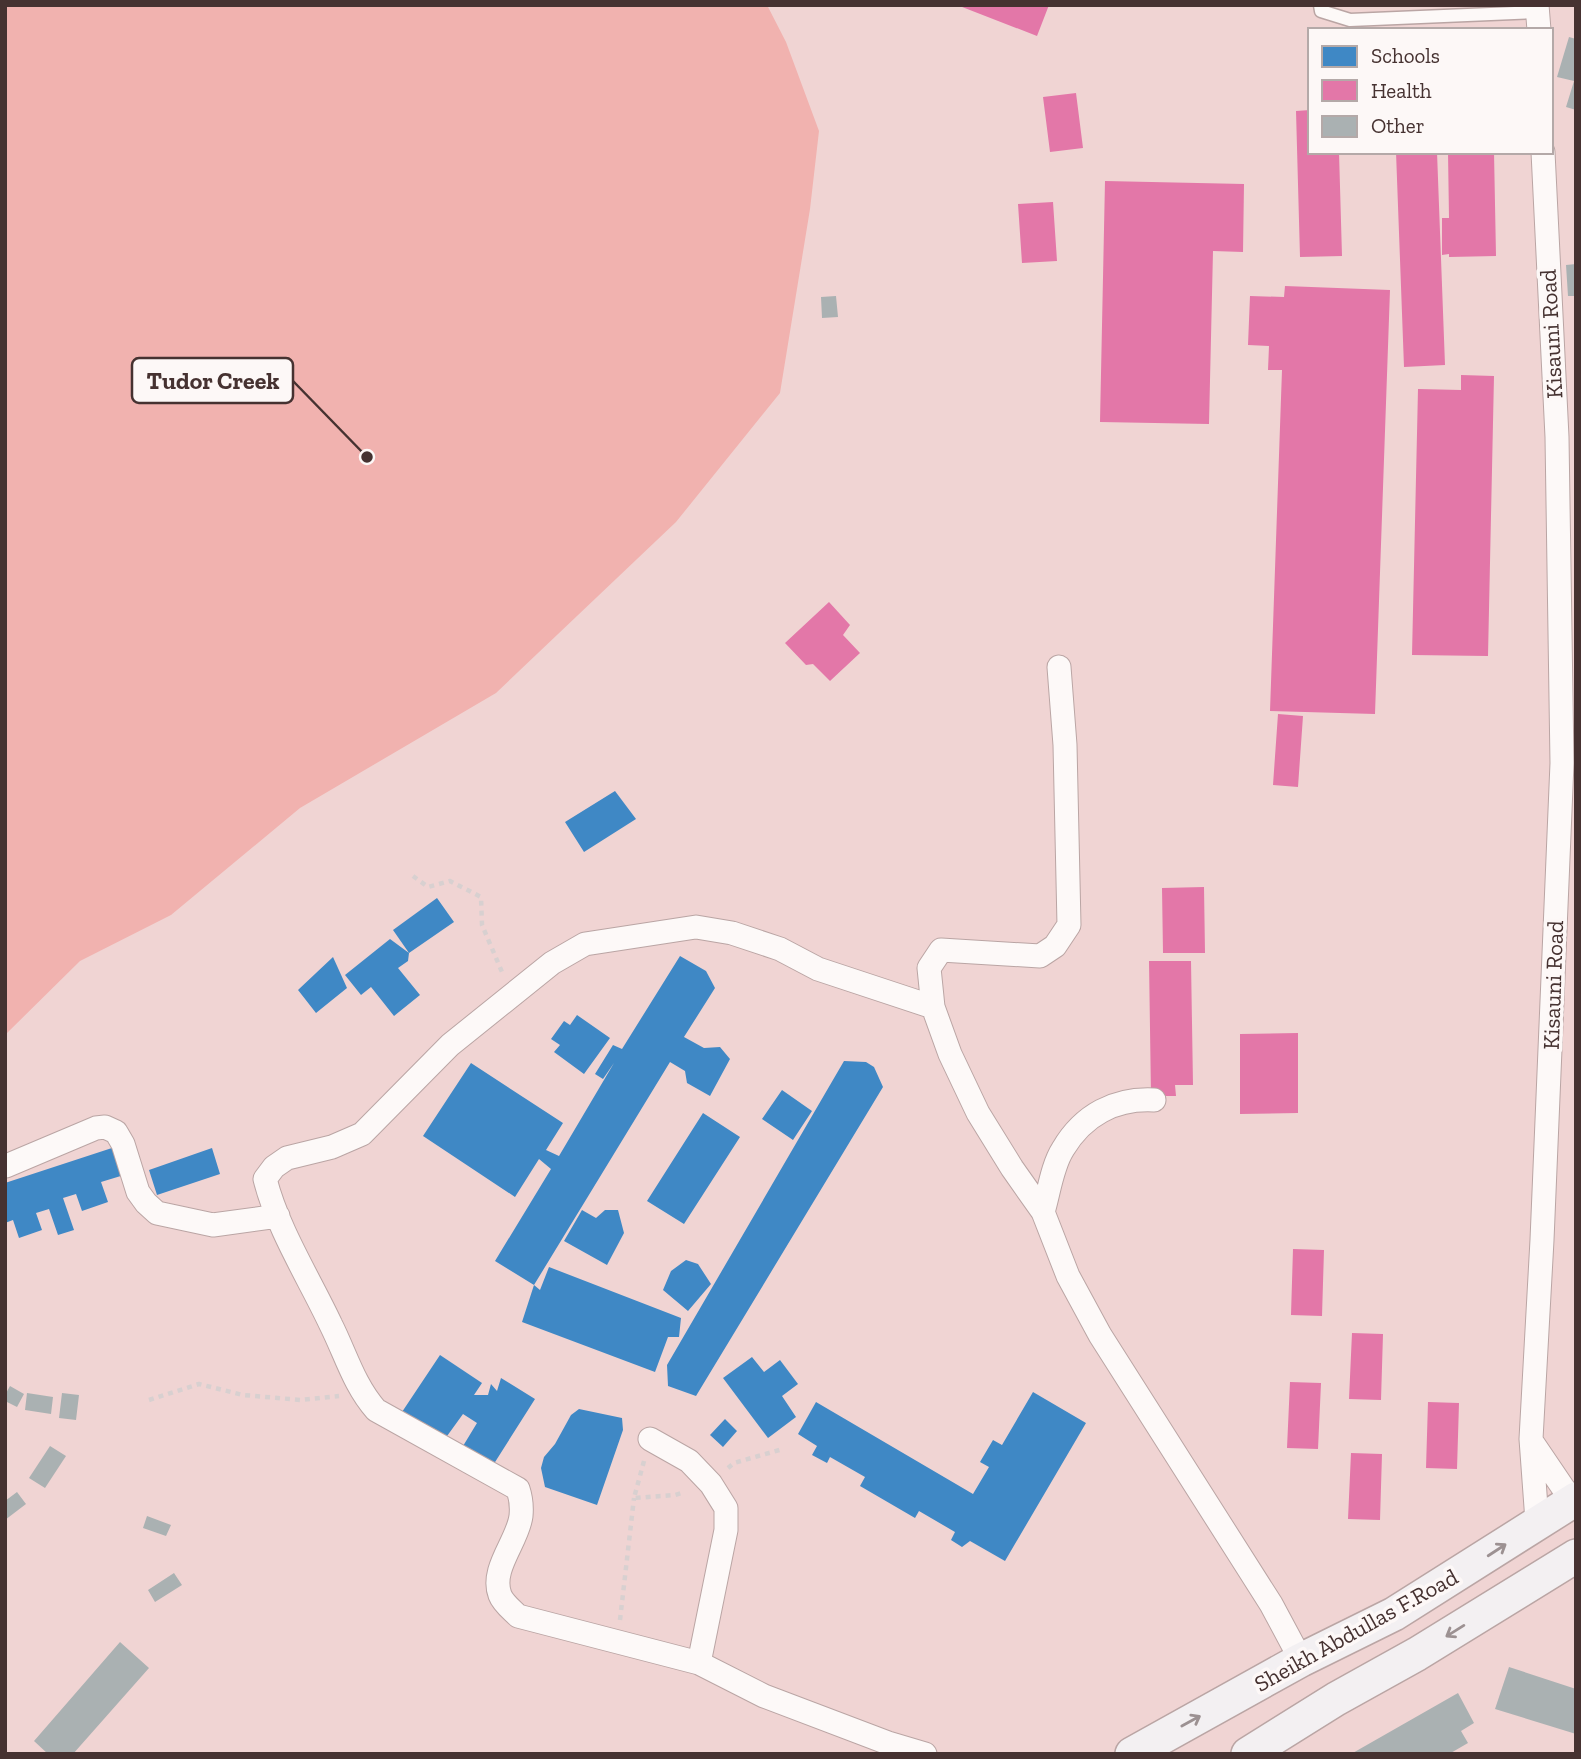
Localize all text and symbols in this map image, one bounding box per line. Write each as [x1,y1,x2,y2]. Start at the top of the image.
legend [1308,28,1553,154]
text: Schools [1371,43,1440,68]
text: Health [1371,78,1432,103]
text: Other [1371,113,1425,138]
street label: Kisauni Road [1534,268,1568,399]
callout: Tudor Creek [132,358,293,403]
text: Tudor Creek [146,366,280,395]
street label: Kisauni Road [1537,919,1569,1050]
one-way arrow [1486,1542,1506,1556]
street label: Sheikh Abdullas F.Road [1249,1562,1463,1698]
one-way arrow [1446,1624,1466,1638]
one-way arrow [1181,1714,1201,1728]

